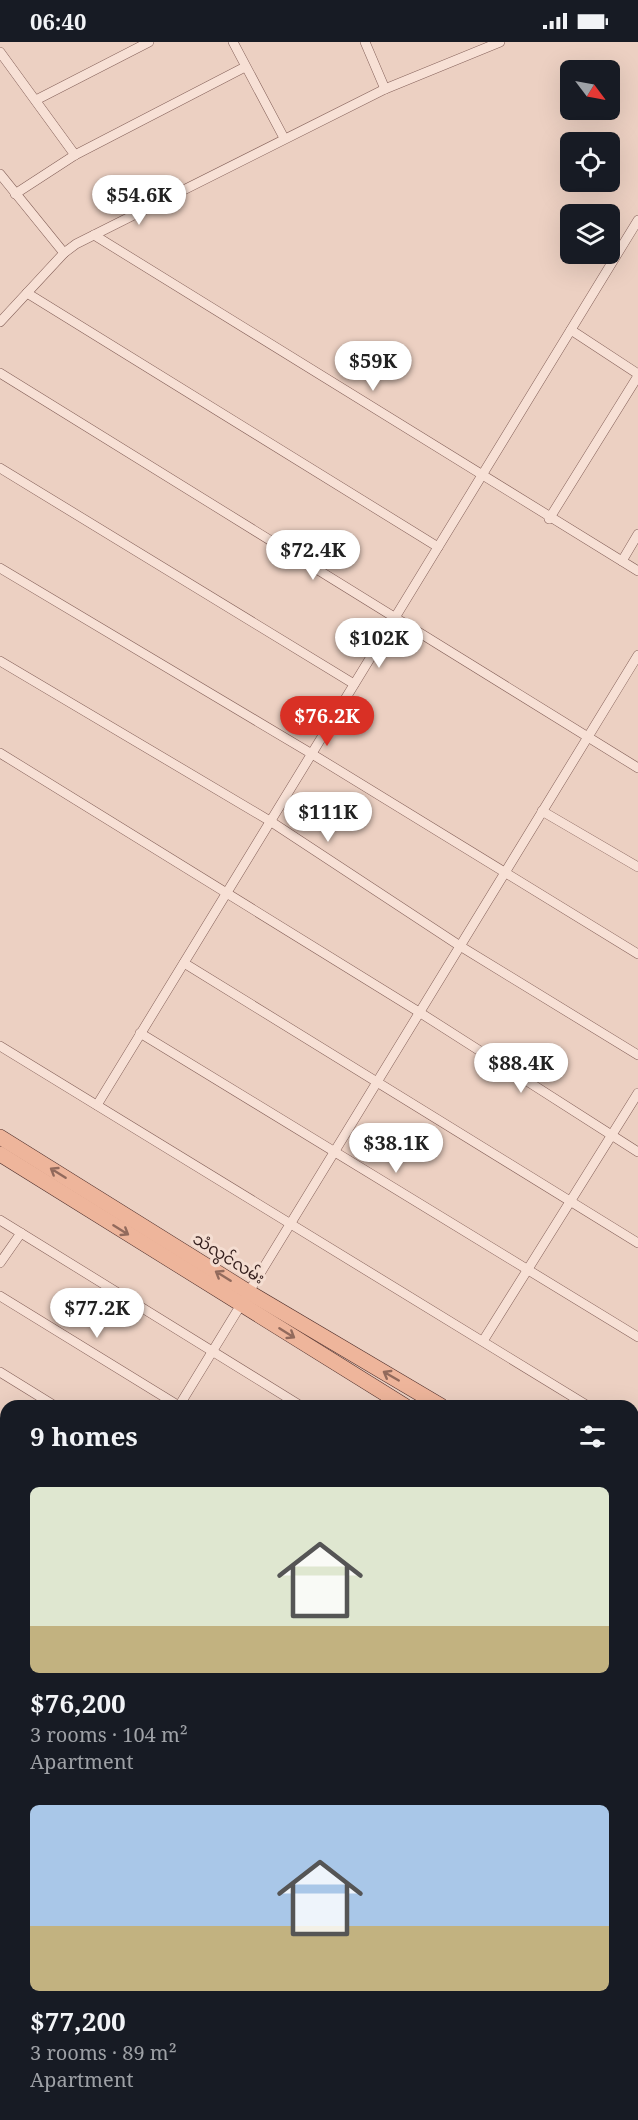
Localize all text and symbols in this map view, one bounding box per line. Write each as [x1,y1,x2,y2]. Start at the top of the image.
text: 06:40 [30,6,86,36]
north arrow [560,60,620,120]
map controls [560,60,620,264]
button: locate [560,132,620,192]
pin: $54.6K [90,175,188,226]
text: $54.6K [106,181,172,208]
button: layers [560,204,620,264]
pin: $59K [337,341,409,392]
text: $59K [349,347,397,374]
pin: $72.4K [264,530,362,581]
text: $72.4K [280,536,346,563]
pin: $102K [337,618,421,669]
text: $102K [349,624,409,651]
pin: $76.2K [278,696,376,747]
text: $76.2K [294,702,360,729]
pin: $111K [286,792,370,843]
text: $111K [298,798,358,825]
pin: $88.4K [472,1043,570,1094]
text: $88.4K [488,1049,554,1076]
pin: $38.1K [347,1123,445,1174]
text: $38.1K [363,1129,429,1156]
one-way arrow [50,1166,67,1178]
one-way arrow [112,1224,129,1236]
street label: သံလွင်လမ်း [187,1227,269,1291]
one-way arrow [215,1270,232,1282]
pin: $77.2K [48,1288,146,1339]
text: $77.2K [64,1294,130,1321]
one-way arrow [278,1326,295,1339]
one-way arrow [383,1370,400,1382]
text: 9 homes [30,1418,138,1454]
icon: filters [576,1420,609,1453]
icon: home [266,1526,374,1634]
text: $76,200 [30,1685,126,1721]
text: 3 rooms · 104 m² [30,1721,188,1748]
text: Apartment [30,1748,134,1775]
icon: home [266,1844,374,1952]
text: $77,200 [30,2003,126,2039]
text: 3 rooms · 89 m² [30,2039,177,2066]
text: Apartment [30,2066,134,2093]

